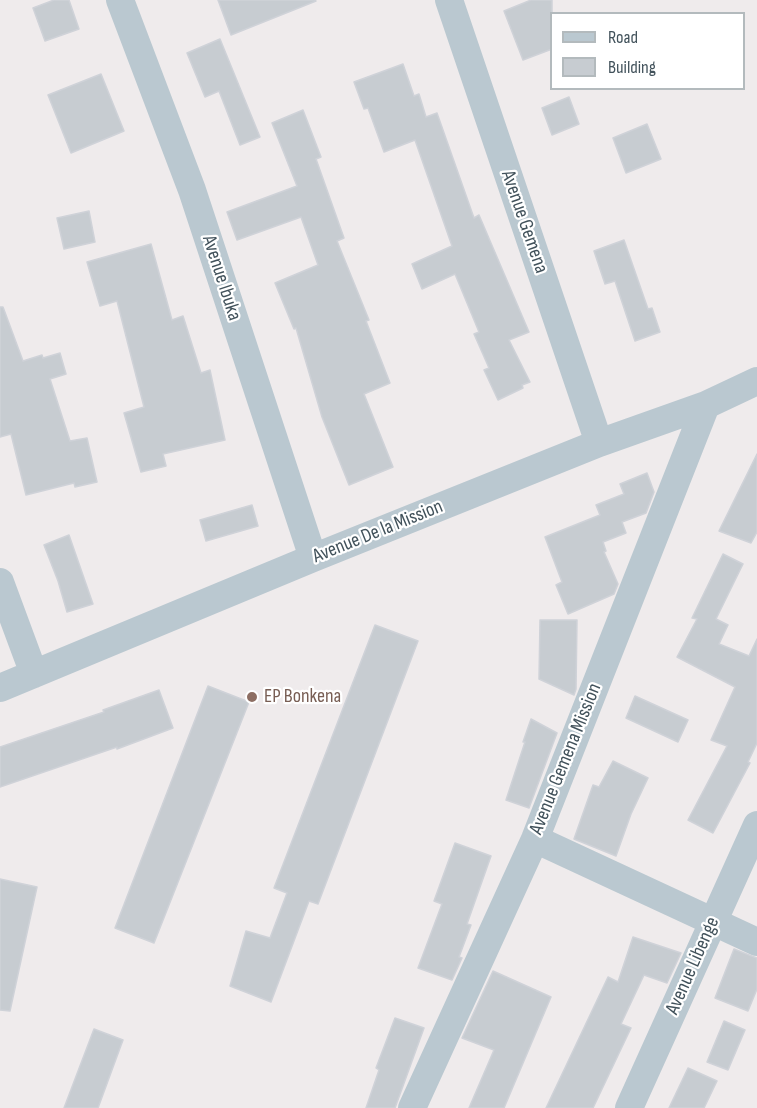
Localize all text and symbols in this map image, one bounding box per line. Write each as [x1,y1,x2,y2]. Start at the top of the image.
legend [550,12,745,90]
text: Road [608,27,638,48]
text: Building [608,57,656,78]
street label: Avenue Gemena [495,167,553,277]
street label: Avenue Ibuka [196,232,246,324]
street label: Avenue De la Mission [310,495,446,569]
street label: Avenue Gemena Mission [525,680,607,838]
place label: EP Bonkena [264,685,341,709]
marker: EP Bonkena [245,690,259,704]
street label: Avenue Libenge [661,914,725,1018]

